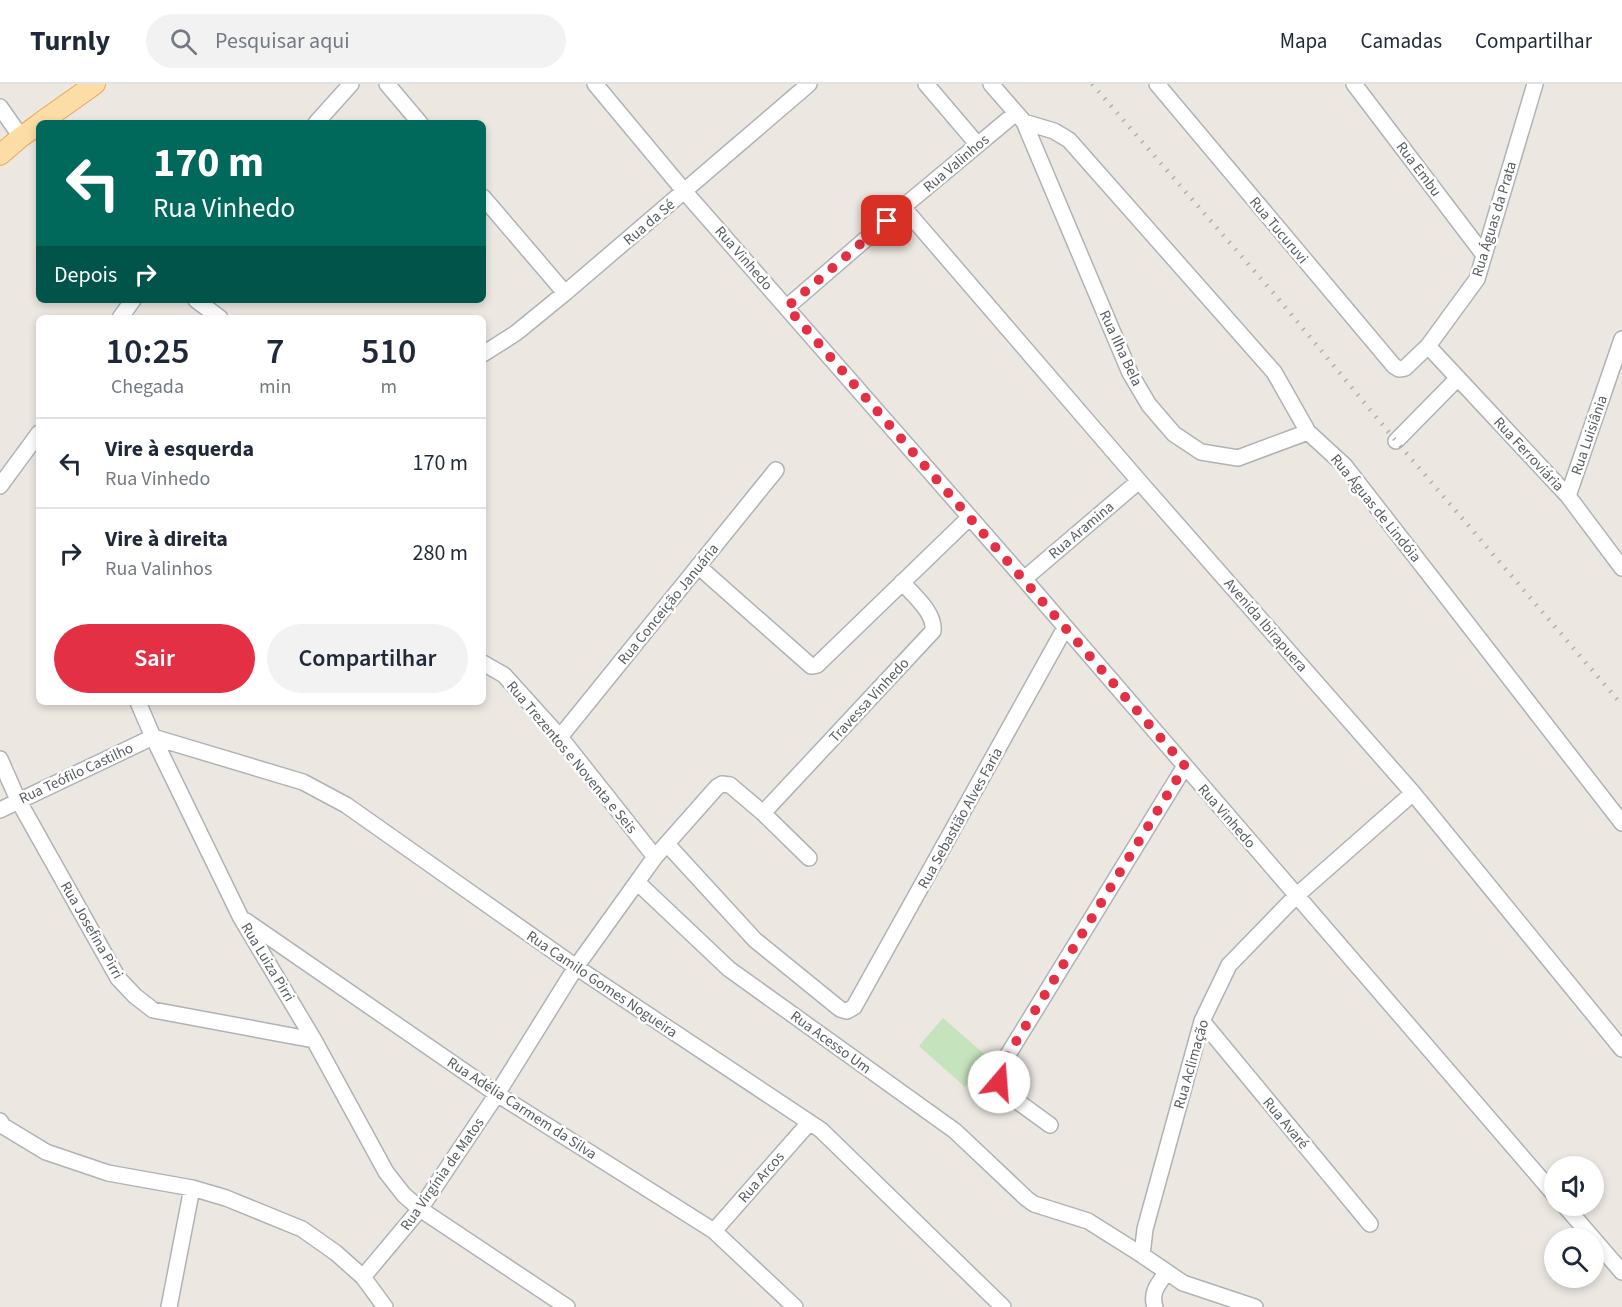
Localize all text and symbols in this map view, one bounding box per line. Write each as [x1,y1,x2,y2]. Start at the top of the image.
search box [146,14,566,68]
text: Turnly [30,21,110,61]
icon: search [167,25,200,58]
text: Pesquisar aqui [215,25,350,57]
text: Mapa [1280,26,1327,56]
text: Camadas [1360,26,1442,56]
text: Compartilhar [1475,26,1592,56]
street label: Rua Valinhos [919,129,994,197]
text: 170 m [153,133,264,193]
street label: Rua Embu [1391,137,1446,201]
icon: left [54,144,132,222]
street label: Rua Águas da Prata [1467,159,1522,280]
text: Rua Vinhedo [153,189,295,228]
street label: Rua Tucuruvi [1244,192,1313,268]
street label: Rua da Sé [619,195,680,250]
pin [861,195,912,246]
icon: arrive [870,204,903,237]
street label: Rua Vinhedo [710,222,777,295]
icon: right [129,258,162,291]
text: Depois [54,259,117,291]
street label: Rua Ilha Bela [1094,307,1147,390]
text: 10:25 [106,326,189,377]
text: 7 [266,326,284,377]
text: 510 [361,326,416,377]
text: Chegada [111,373,184,401]
text: min [259,373,291,401]
text: m [380,373,397,401]
street label: Rua Luisiânia [1566,392,1613,478]
street label: Rua Ferroviária [1489,412,1569,496]
text: Vire à esquerda [105,433,254,465]
icon: left [54,447,87,480]
text: 170 m [413,447,468,479]
street label: Rua Águas de Lindóia [1325,450,1426,567]
text: Rua Vinhedo [105,465,210,493]
street label: Rua Aramina [1044,497,1119,564]
text: Vire à direita [105,523,228,555]
icon: right [54,537,87,570]
text: 280 m [413,537,468,569]
street label: Rua Conceição Januária [613,539,724,669]
text: Rua Valinhos [105,555,212,583]
street label: Avenida Ibirapuera [1219,574,1312,677]
button: Sair [54,624,255,693]
button: Compartilhar [267,624,468,693]
street label: Travessa Vinhedo [825,653,914,747]
street label: Rua Trezentos e Noventa e Seis [501,677,642,838]
street label: Rua Teófilo Castilho [16,738,137,809]
street label: Rua Sebastião Alves Faria [913,744,1008,893]
street label: Rua Vinhedo [1193,780,1260,853]
street label: Rua Josefina Pirri [55,878,128,983]
street label: Rua Luiza Pirri [236,919,300,1006]
street label: Rua Camilo Gomes Nogueira [522,926,681,1043]
street label: Rua Acesso Um [786,1006,875,1079]
street label: Rua Aclimação [1169,1017,1214,1111]
position arrow [967,1050,1031,1114]
street label: Rua Adélia Carmem da Silva [443,1052,601,1165]
street label: Rua Avaré [1258,1093,1314,1154]
street label: Rua Virgínia de Matos [395,1114,489,1235]
street label: Rua Arcos [733,1147,789,1207]
map controls [1544,1156,1604,1288]
button: sound [1544,1156,1604,1216]
button: search [1544,1228,1604,1288]

